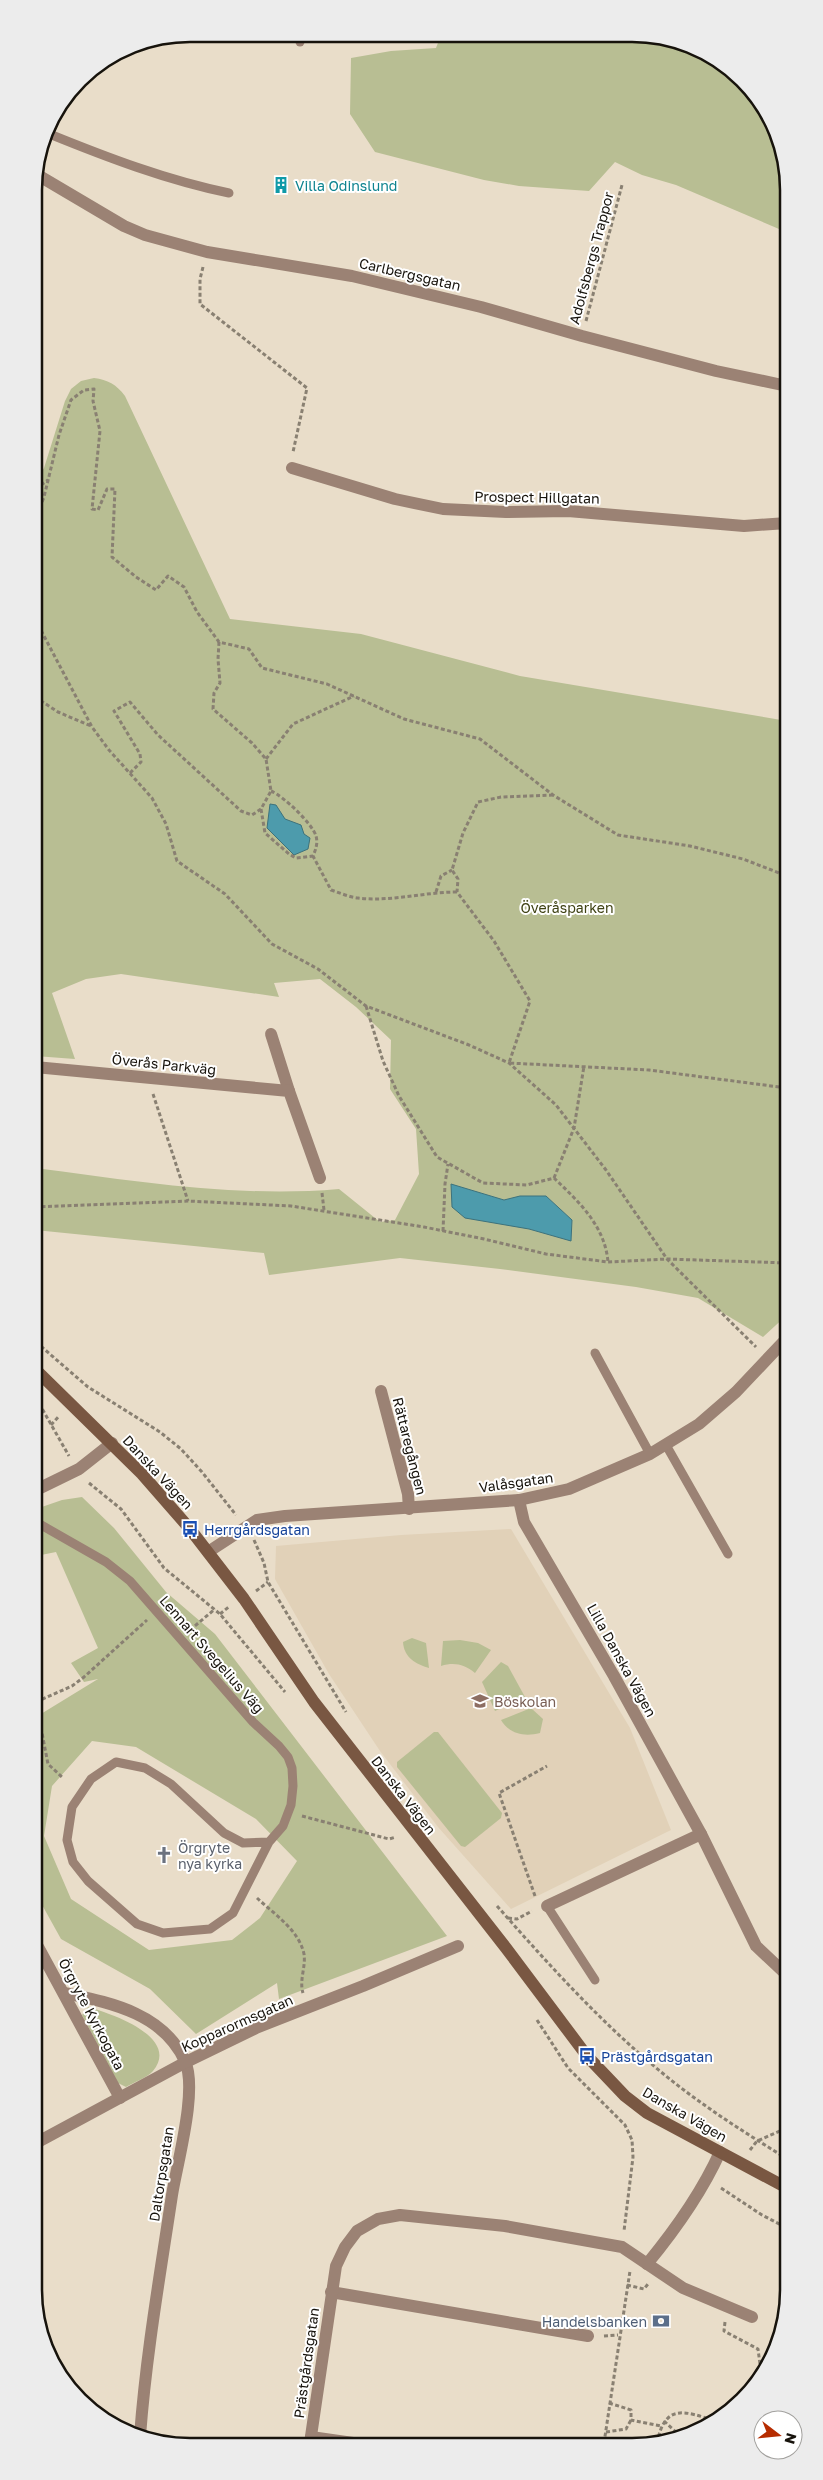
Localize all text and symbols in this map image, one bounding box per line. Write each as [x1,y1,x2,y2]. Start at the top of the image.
building icon: Villa Odinslund [271,175,291,195]
place label: Villa Odinslund [295,177,397,194]
street label: Adolfsbergs Trappor [565,189,617,326]
street label: Carlbergsgatan [357,254,463,294]
street label: Prospect Hillgatan [474,487,600,507]
park label: Överåsparken [520,899,614,916]
street label: Överås Parkväg [111,1050,217,1078]
street label: Rättaregången [390,1395,430,1497]
street label: Danska Vägen [119,1432,197,1512]
street label: Valåsgatan [478,1468,554,1496]
bus stop icon: Herrgårdsgatan [180,1519,200,1539]
place label: Herrgårdsgatan [204,1521,310,1538]
street label: Lennart Svegelius Väg [156,1592,268,1716]
street label: Lilla Danska Vägen [584,1600,660,1720]
school or university icon: Böskolan [470,1691,490,1711]
place label: Böskolan [494,1693,556,1710]
street label: Danska Vägen [368,1752,440,1838]
place label: Örgryte nya kyrka [178,1839,242,1872]
church icon: Örgryte nya kyrka [154,1845,174,1865]
street label: Örgryte Kyrkogata [55,1955,129,2073]
street label: Kopparormsgatan [179,1991,295,2055]
bus stop icon: Prästgårdsgatan [577,2046,597,2066]
place label: Prästgårdsgatan [601,2048,713,2065]
street label: Danska Vägen [640,2083,730,2145]
street label: Daltorpsgatan [145,2125,177,2223]
street label: Prästgårdsgatan [290,2306,322,2420]
bank icon: Handelsbanken [651,2311,671,2331]
place label: Handelsbanken [542,2313,647,2330]
north arrow [753,2410,803,2460]
text: N [781,2431,801,2446]

